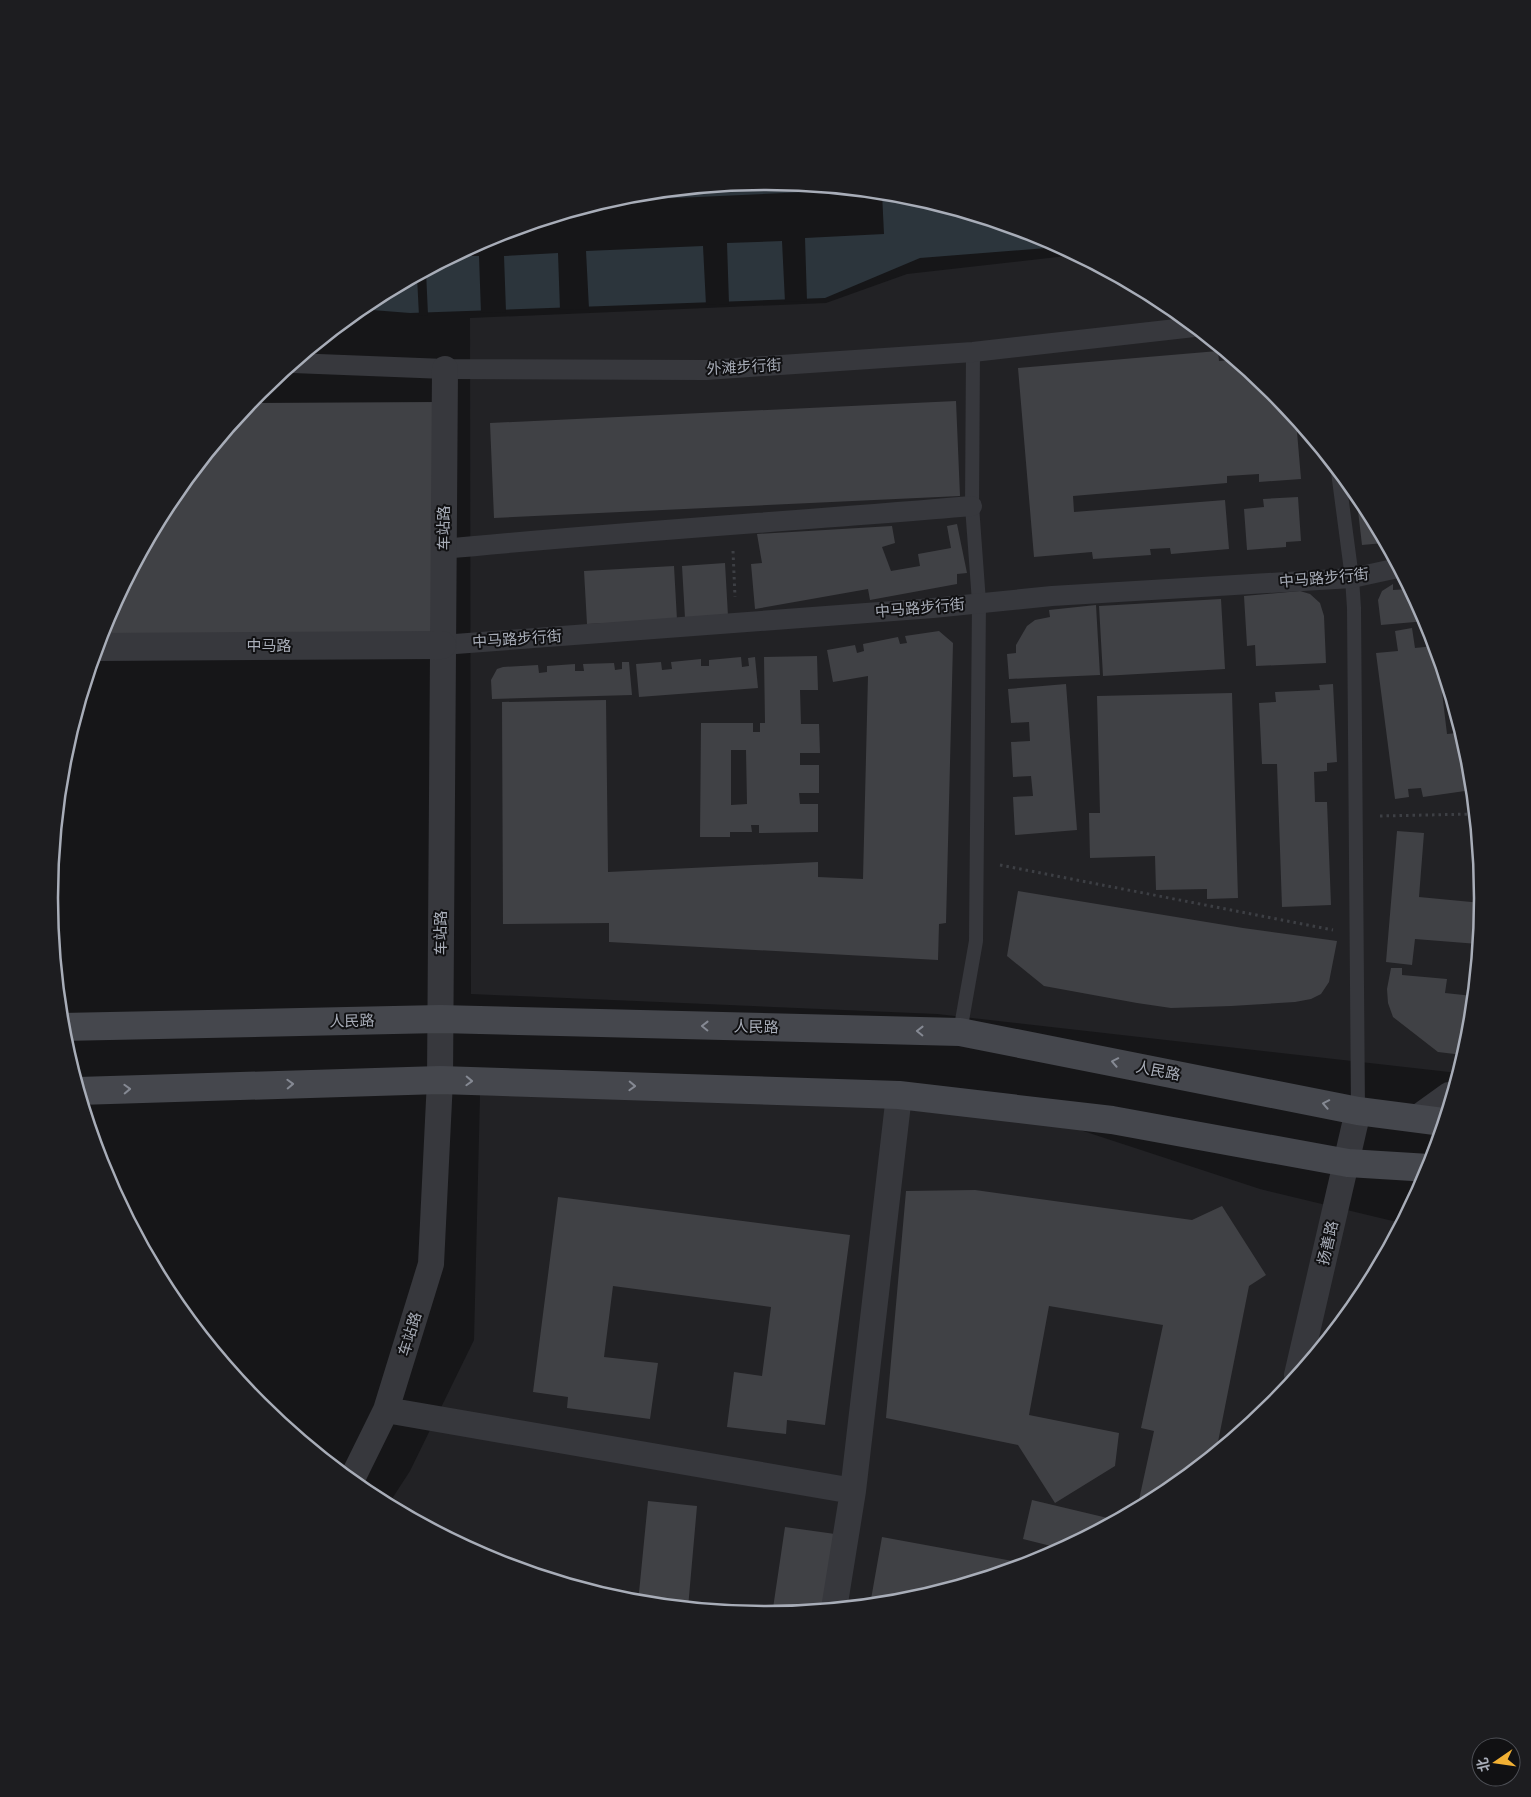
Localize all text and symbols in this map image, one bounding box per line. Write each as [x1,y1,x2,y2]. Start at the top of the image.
street label: 外滩步行街 [706,356,782,377]
street label: 车站路 [435,505,452,551]
street label: 中马路步行街 [1278,565,1370,590]
street label: 中马路步行街 [874,595,966,620]
street label: 中马路步行街 [471,627,562,650]
street label: 中马路 [246,637,292,654]
street label: 车站路 [432,910,449,956]
street label: 人民路 [329,1012,375,1029]
street label: 人民路 [733,1018,779,1035]
one-way arrow [701,1020,709,1031]
one-way arrow [916,1026,924,1036]
one-way arrow [1110,1058,1119,1068]
street label: 人民路 [1134,1058,1182,1083]
one-way arrow [466,1076,474,1086]
one-way arrow [286,1079,294,1090]
one-way arrow [628,1081,636,1092]
one-way arrow [124,1084,131,1094]
one-way arrow [1321,1100,1330,1110]
street label: 扬善路 [1314,1219,1341,1267]
street label: 车站路 [395,1310,424,1358]
north arrow [1471,1737,1521,1787]
text: 北 [1474,1756,1493,1774]

